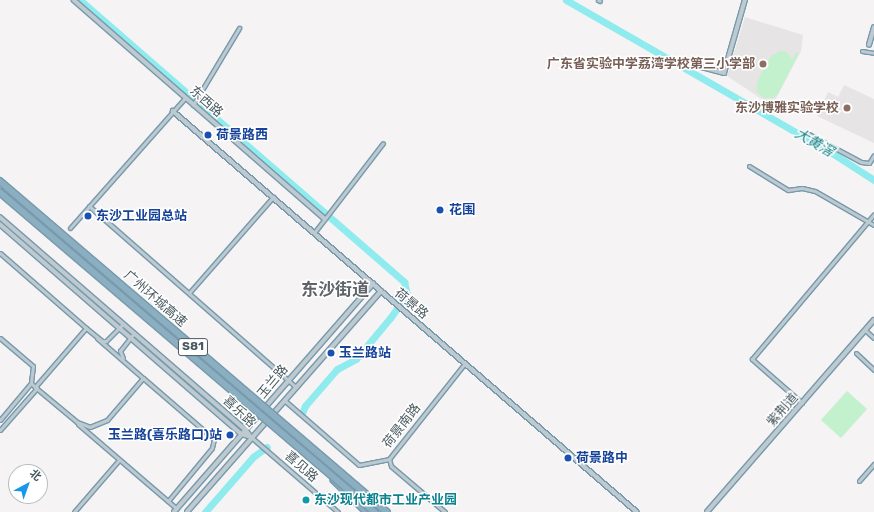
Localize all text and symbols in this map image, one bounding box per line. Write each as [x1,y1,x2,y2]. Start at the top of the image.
place label: 广东省实验中学荔湾学校第三小学部 [547,56,755,72]
marker: 广东省实验中学荔湾学校第三小学部 [758,59,768,69]
street label: 东西路 [186,83,226,121]
place label: 东沙博雅实验学校 [735,100,839,116]
marker: 东沙博雅实验学校 [842,103,852,113]
water label: 大黄滘 [792,125,836,161]
place label: 荷景路西 [216,127,268,143]
marker: 荷景路西 [203,130,213,140]
place label: 花围 [449,202,475,218]
marker: 花围 [434,204,446,216]
place label: 东沙工业园总站 [96,208,187,224]
marker: 东沙工业园总站 [83,211,93,221]
street label: 广州环城高速 [120,268,190,330]
district label: 东沙街道 [301,280,369,300]
street label: 荷景路 [391,285,431,323]
road number: S81 [177,337,209,357]
place label: 玉兰路站 [339,345,391,361]
marker: 玉兰路站 [326,348,336,358]
street label: 玉兰路 [254,362,292,402]
street label: 紫荆道 [764,390,802,430]
street label: 喜乐路 [219,393,259,431]
street label: 荷景南路 [380,401,424,451]
place label: 玉兰路(喜乐路口)站 [108,427,222,443]
marker: 玉兰路(喜乐路口)站 [225,430,235,440]
street label: 喜见路 [281,448,321,486]
place label: 荷景路中 [576,450,628,466]
marker: 荷景路中 [563,453,573,463]
north arrow [8,464,48,504]
text: 北 [27,467,44,484]
place label: 东沙现代都市工业产业园 [314,492,457,508]
marker: 东沙现代都市工业产业园 [301,495,311,505]

